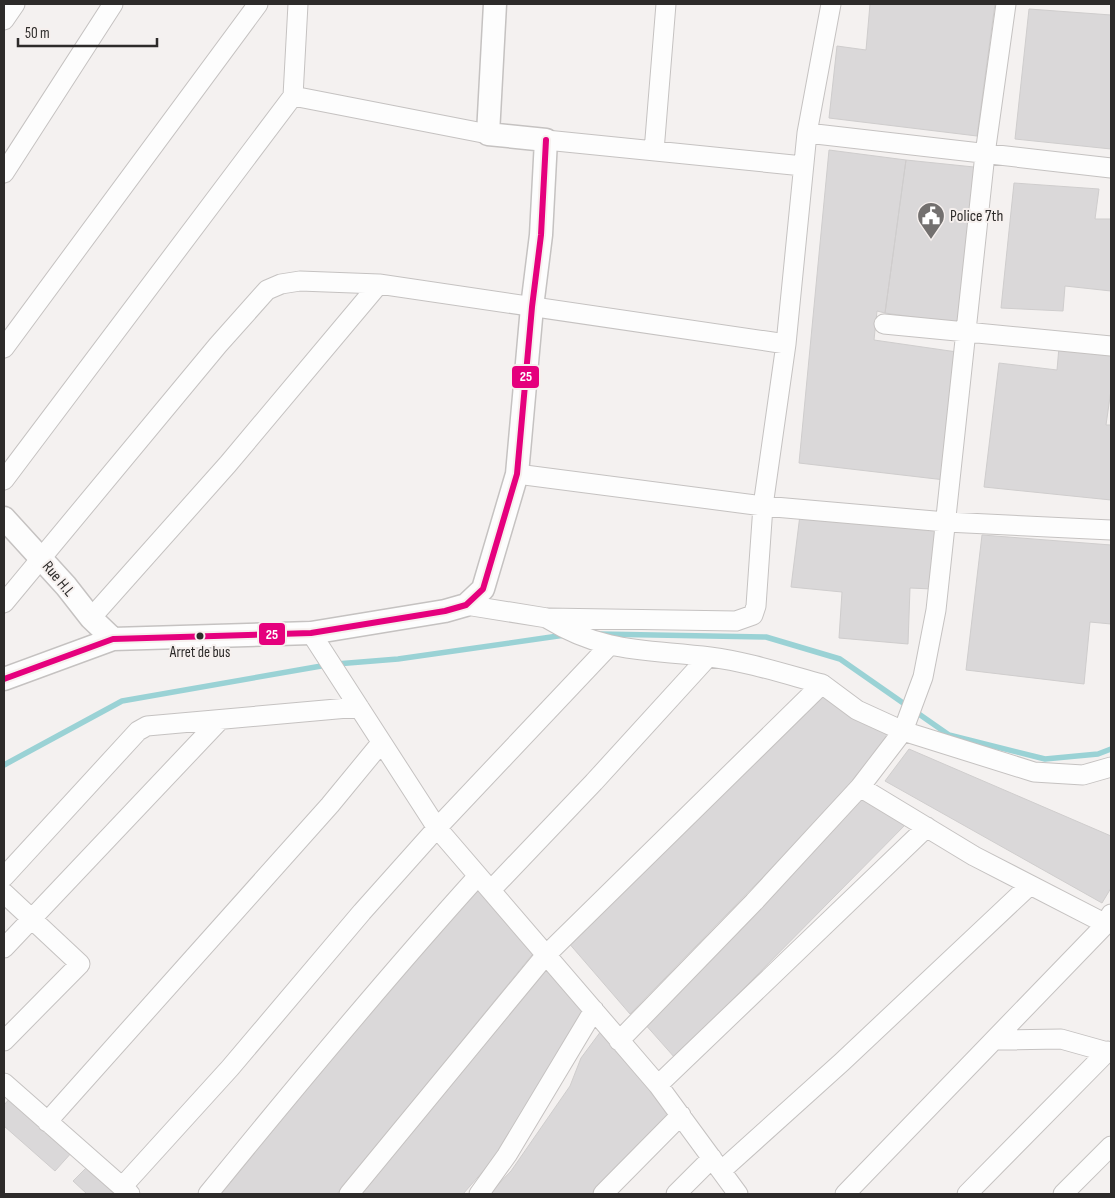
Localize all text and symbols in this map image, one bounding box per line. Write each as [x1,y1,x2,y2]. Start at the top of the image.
scale bar [18,15,156,47]
text: 50 m [25,24,50,43]
public building icon: Police 7th [916,201,946,240]
place label: Police 7th [950,207,1003,226]
line badge: 25 [511,365,540,389]
text: 25 [520,368,532,385]
street label: Rue H.L [38,558,78,601]
line badge: 25 [258,622,286,646]
text: 25 [266,626,278,643]
marker: Arret de bus [195,631,205,641]
place label: Arret de bus [169,643,230,662]

